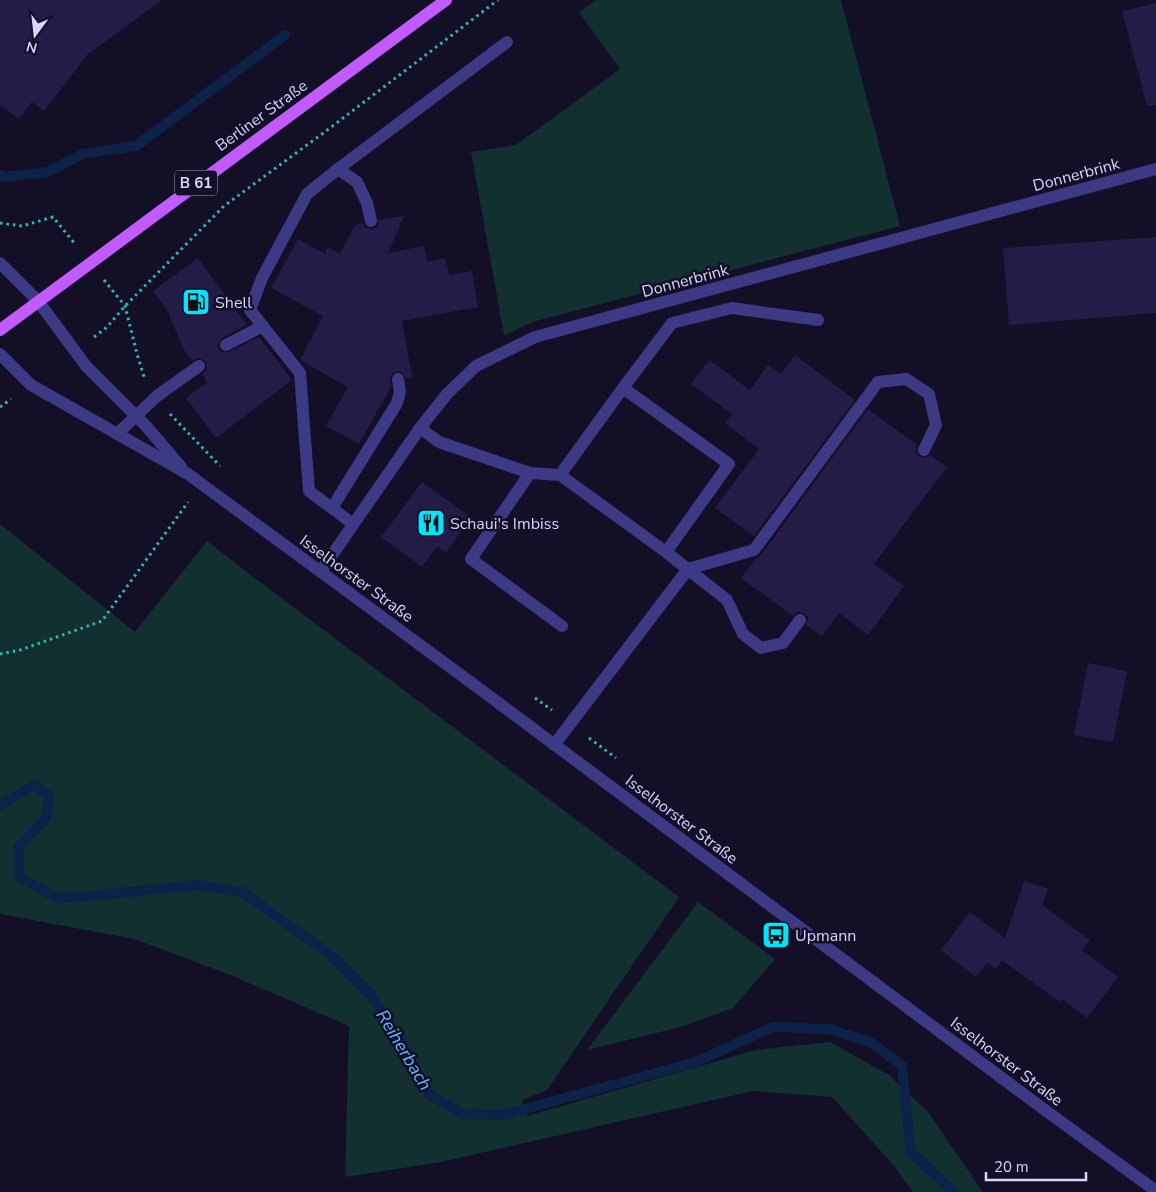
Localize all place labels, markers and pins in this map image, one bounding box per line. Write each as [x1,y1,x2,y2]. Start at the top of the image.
fuel station icon: Shell [181,287,211,317]
place label: Shell [215,292,252,314]
restaurant icon: Schaui's Imbiss [416,508,446,538]
place label: Schaui's Imbiss [450,513,559,535]
bus stop icon: Upmann [761,920,791,950]
place label: Upmann [795,925,856,947]

